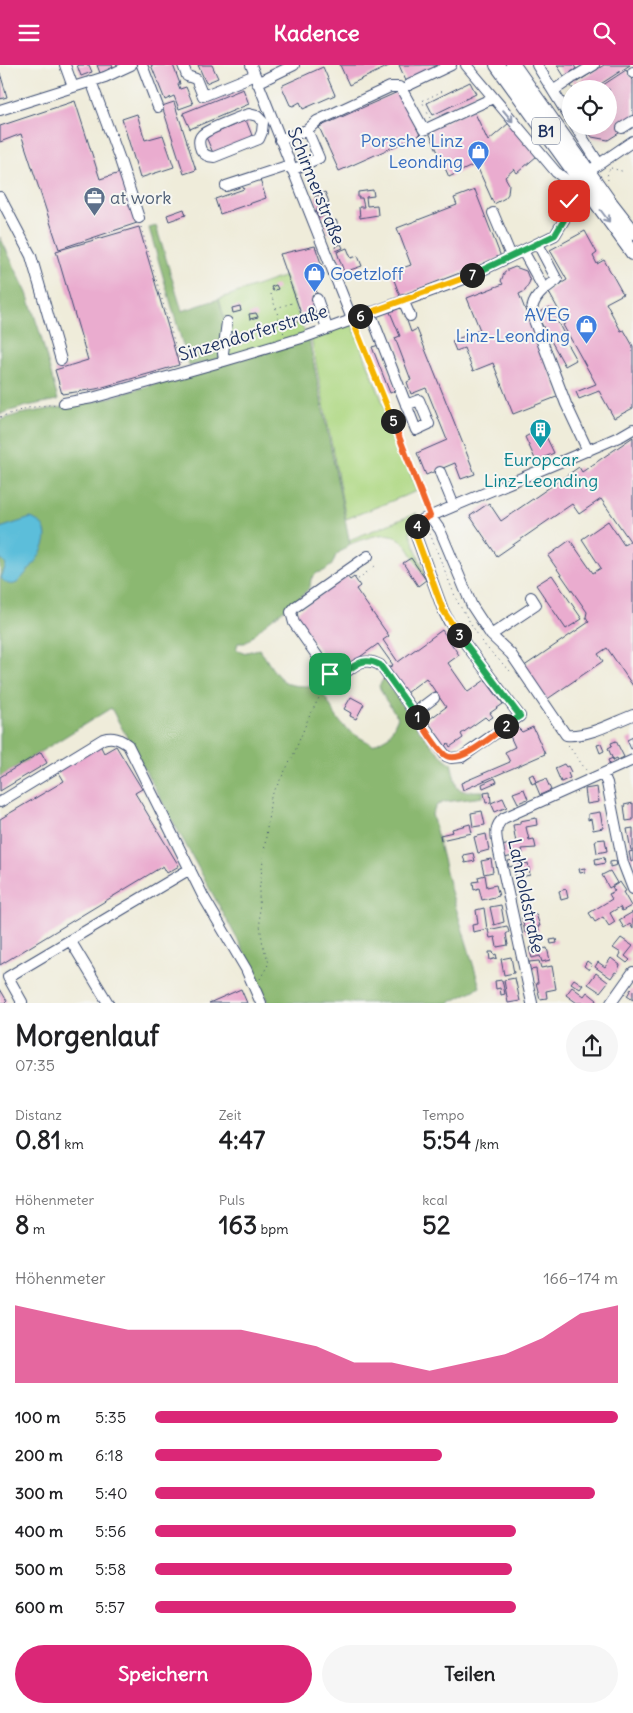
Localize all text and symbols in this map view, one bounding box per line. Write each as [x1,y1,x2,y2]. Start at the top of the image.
icon: menu [15,19,43,47]
text: Kadence [274,19,360,47]
icon: search [590,19,618,47]
map controls [562,80,617,135]
button: locate [562,80,617,135]
one-way arrow [503,109,514,122]
road number: B1 [532,117,560,145]
street label: Schirmerstraße [282,124,351,248]
place label: Porsche Linz Leonding [361,129,463,173]
shop icon: Porsche Linz Leonding [467,139,491,170]
pin [548,180,590,222]
office icon: at work [82,186,106,217]
place label: at work [110,186,171,209]
icon: check [555,187,583,215]
one-way arrow [600,209,611,222]
shop icon: Goetzloff [302,262,326,293]
place label: Goetzloff [330,262,404,285]
pin: 7 [460,263,484,287]
text: 7 [469,266,476,284]
street label: Sinzendorferstraße [176,299,330,366]
pin: 6 [348,303,372,329]
place label: AVEG Linz-Leonding [456,303,570,347]
text: 6 [356,307,365,325]
shop icon: AVEG Linz-Leonding [574,313,598,344]
pin: 5 [380,409,406,433]
text: 5 [389,412,398,430]
building icon: Europcar Linz-Leonding [529,418,553,449]
place label: Europcar Linz-Leonding [484,448,598,492]
pin: 4 [404,513,430,539]
text: 4 [413,517,422,535]
pin: 3 [446,623,472,647]
text: 3 [456,626,463,644]
pin [309,653,351,695]
icon: arrive [316,660,344,688]
pin: 1 [404,705,430,729]
text: 1 [415,708,420,726]
pin: 2 [494,713,518,739]
text: 2 [503,717,510,735]
street label: Lahholdstraße [503,836,550,955]
text: Morgenlauf [15,1018,159,1054]
button: share [566,1020,618,1072]
text: 07:35 [15,1055,55,1075]
text: Distanz [15,1106,62,1124]
text: Zeit [219,1106,242,1124]
text: Tempo [422,1106,464,1124]
text: 0.81 [15,1124,61,1156]
text: 4:47 [219,1124,265,1156]
text: 5:54 [422,1124,471,1156]
text: km [61,1135,84,1153]
text: /km [471,1135,499,1153]
text: Höhenmeter [15,1191,94,1209]
text: Puls [219,1191,245,1209]
text: kcal [422,1191,448,1209]
text: 8 [15,1209,29,1241]
text: 163 [219,1209,257,1241]
text: 52 [422,1209,450,1241]
text: m [29,1220,45,1238]
text: bpm [257,1220,289,1238]
text: Höhenmeter [15,1268,106,1288]
text: 166–174 m [543,1268,618,1288]
text: 100 m [15,1407,60,1427]
text: 5:35 [95,1407,126,1427]
text: 200 m [15,1445,63,1465]
text: 6:18 [95,1445,123,1465]
text: 300 m [15,1483,63,1503]
text: 5:40 [95,1483,128,1503]
text: 400 m [15,1521,63,1541]
text: 5:56 [95,1521,126,1541]
text: 500 m [15,1559,63,1579]
text: 5:58 [95,1559,126,1579]
text: 600 m [15,1597,63,1617]
text: 5:57 [95,1597,125,1617]
button: Speichern [15,1645,312,1703]
button: Teilen [322,1645,618,1703]

